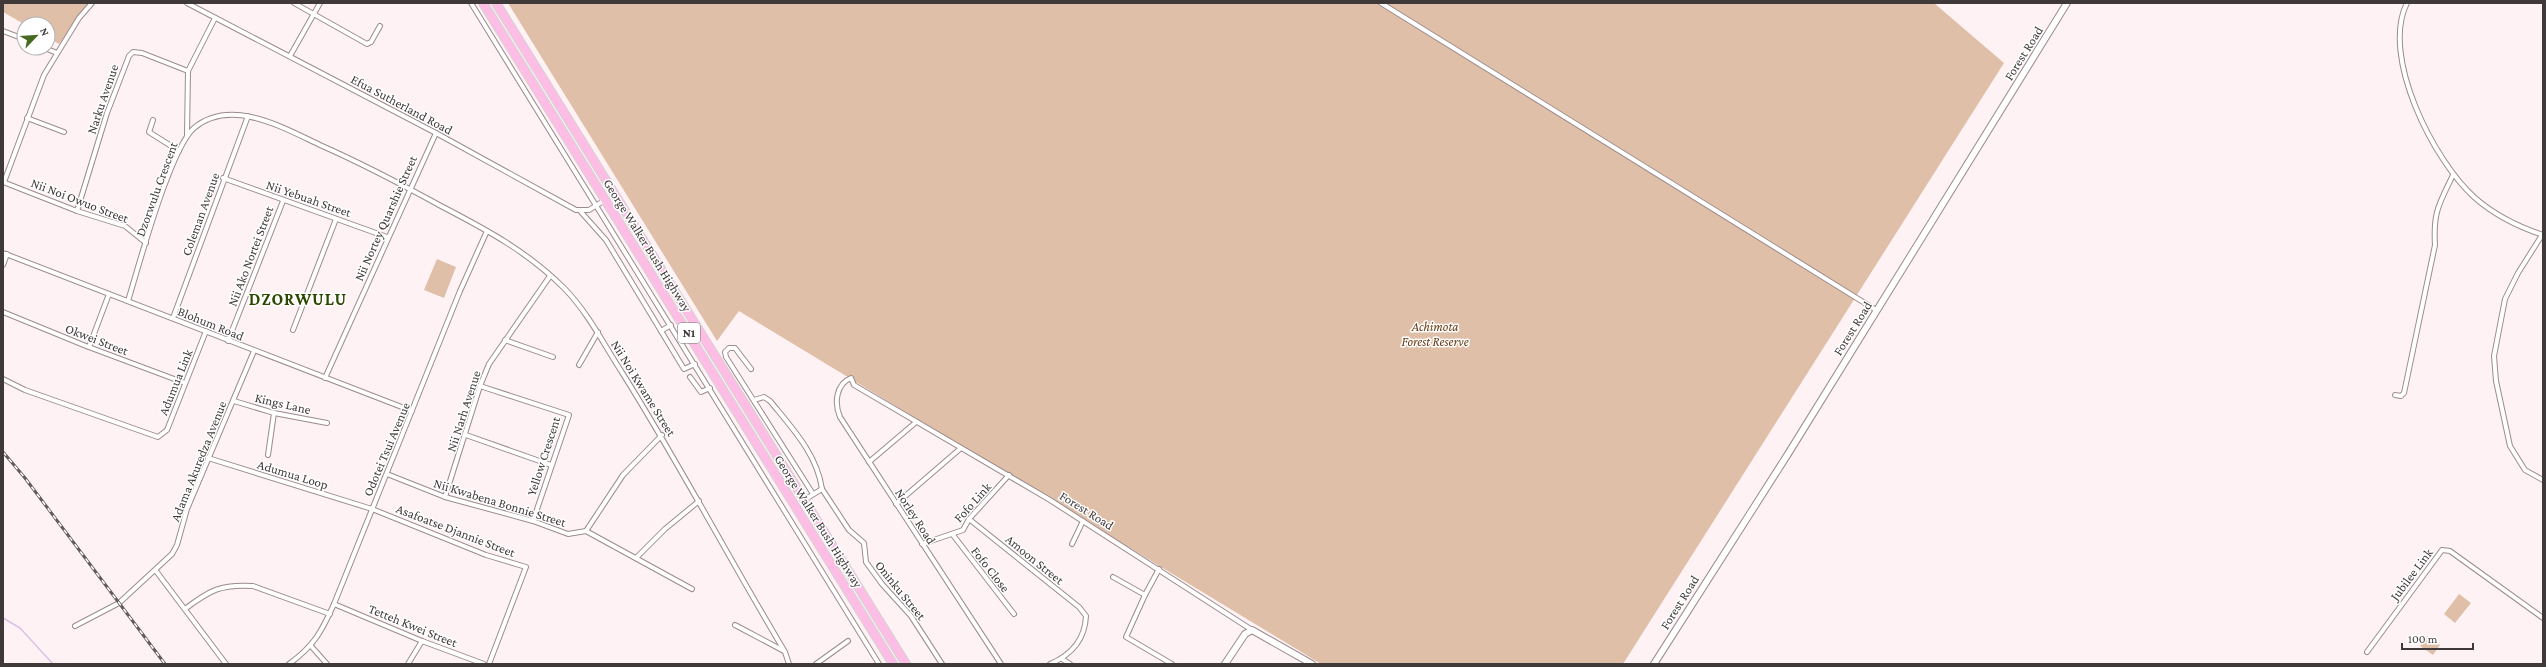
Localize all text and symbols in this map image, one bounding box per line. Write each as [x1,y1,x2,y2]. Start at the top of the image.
north arrow [16,16,56,56]
street label: Forest Road [2001,23,2046,83]
text: N [38,26,52,38]
street label: Narku Avenue [84,62,122,136]
street label: Efua Sutherland Road [348,71,455,138]
street label: Dzorwulu Crescent [132,139,181,239]
street label: Nii Nortey Quarshie Street [351,152,420,283]
street label: Coleman Avenue [178,170,223,258]
street label: Nii Noi Owuo Street [29,175,131,226]
street label: George Walker Bush Highway [600,176,695,315]
street label: Nii Yebuah Street [264,177,354,220]
street label: Nii Ako Nortei Street [224,203,277,308]
district label: DZORWULU [249,290,347,309]
street label: Forest Road [1830,298,1875,358]
street label: Blohum Road [176,303,246,344]
park label: Achimota Forest Reserve [1401,319,1469,349]
street label: Okwei Street [63,321,131,359]
road number: N1 [678,323,700,343]
street label: Nii Noi Kwame Street [608,338,679,439]
street label: Adumua Link [155,346,196,417]
street label: Nii Narh Avenue [443,368,484,454]
street label: Kings Lane [254,390,313,417]
street label: Adama Akuredza Avenue [167,398,230,524]
street label: Odotei Tsui Avenue [360,400,413,498]
street label: Yellow Crescent [524,414,564,498]
street label: George Walker Bush Highway [771,452,866,591]
street label: Adumua Loop [256,457,330,492]
street label: Nii Kwabena Bonnie Street [432,475,569,530]
street label: Fofo Link [951,479,995,525]
street label: Norley Road [892,486,939,547]
street label: Forest Road [1057,488,1117,533]
street label: Asafoatse Djannie Street [394,501,518,561]
street label: Amoon Street [1003,531,1067,588]
street label: Fofo Close [968,544,1013,595]
street label: Jubilee Link [2386,545,2436,604]
street label: Oninku Street [872,558,930,624]
street label: Forest Road [1657,572,1702,632]
street label: Tetteh Kwei Street [366,601,460,650]
scale bar [2402,625,2473,651]
text: 100 m [2408,632,2438,646]

